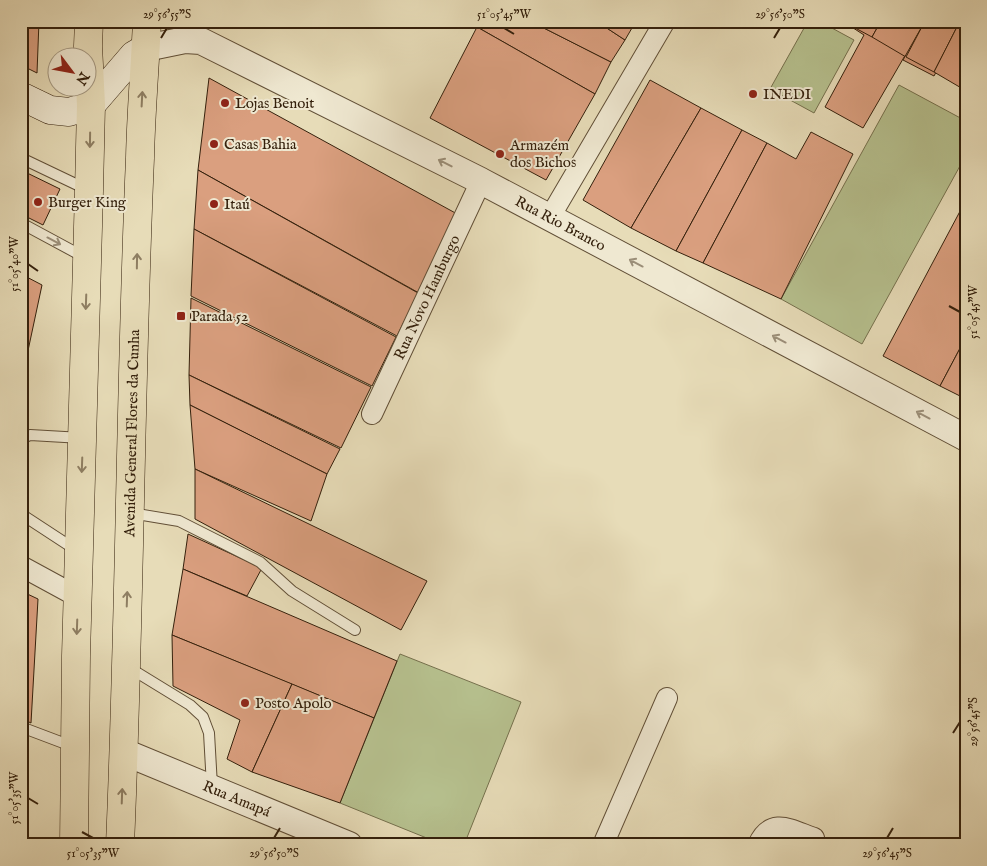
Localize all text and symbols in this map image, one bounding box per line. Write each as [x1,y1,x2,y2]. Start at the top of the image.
text: 29°56'55"S [143,7,191,22]
text: 51°05'45"W [477,7,531,22]
text: 29°56'50"S [755,7,805,22]
north arrow [48,48,98,98]
text: N [71,68,94,88]
place label: INEDI [763,85,812,104]
marker: INEDI [747,88,759,100]
one-way arrow [138,91,147,107]
place label: Lojas Benoit [235,94,314,113]
marker: Lojas Benoit [219,97,231,109]
one-way arrow [85,132,95,148]
place label: Casas Bahia [224,135,297,154]
place label: Armazém dos Bichos [509,136,576,172]
marker: Casas Bahia [208,138,220,150]
marker: Armazém dos Bichos [494,148,506,160]
one-way arrow [438,158,453,168]
street label: Rua Rio Branco [512,192,609,255]
place label: Burger King [48,193,127,212]
place label: Itaú [224,195,250,214]
marker: Burger King [32,196,44,208]
marker: Itaú [208,198,220,210]
street label: Rua Novo Hamburgo [390,232,464,363]
text: 51°05'40"W [7,236,22,292]
one-way arrow [47,236,62,246]
one-way arrow [132,254,142,270]
one-way arrow [628,258,643,268]
text: 51°05'45"W [966,285,981,339]
one-way arrow [82,294,91,310]
place label: Parada 52 [191,307,248,326]
marker: Parada 52 [175,310,187,322]
street label: Avenida General Flores da Cunha [120,329,144,538]
one-way arrow [772,334,787,344]
one-way arrow [915,410,930,420]
one-way arrow [77,457,86,473]
one-way arrow [122,591,132,607]
one-way arrow [72,618,82,635]
place label: Posto Apolo [255,694,332,713]
marker: Posto Apolo [239,697,251,709]
text: 29°56'45"S [966,697,981,747]
text: 51°05'35"W [7,771,22,824]
street label: Rua Amapá [200,777,274,822]
one-way arrow [118,788,127,804]
text: 51°05'35"W [67,846,120,861]
text: 29°56'50"S [249,846,299,861]
text: 29°56'45"S [862,846,912,861]

